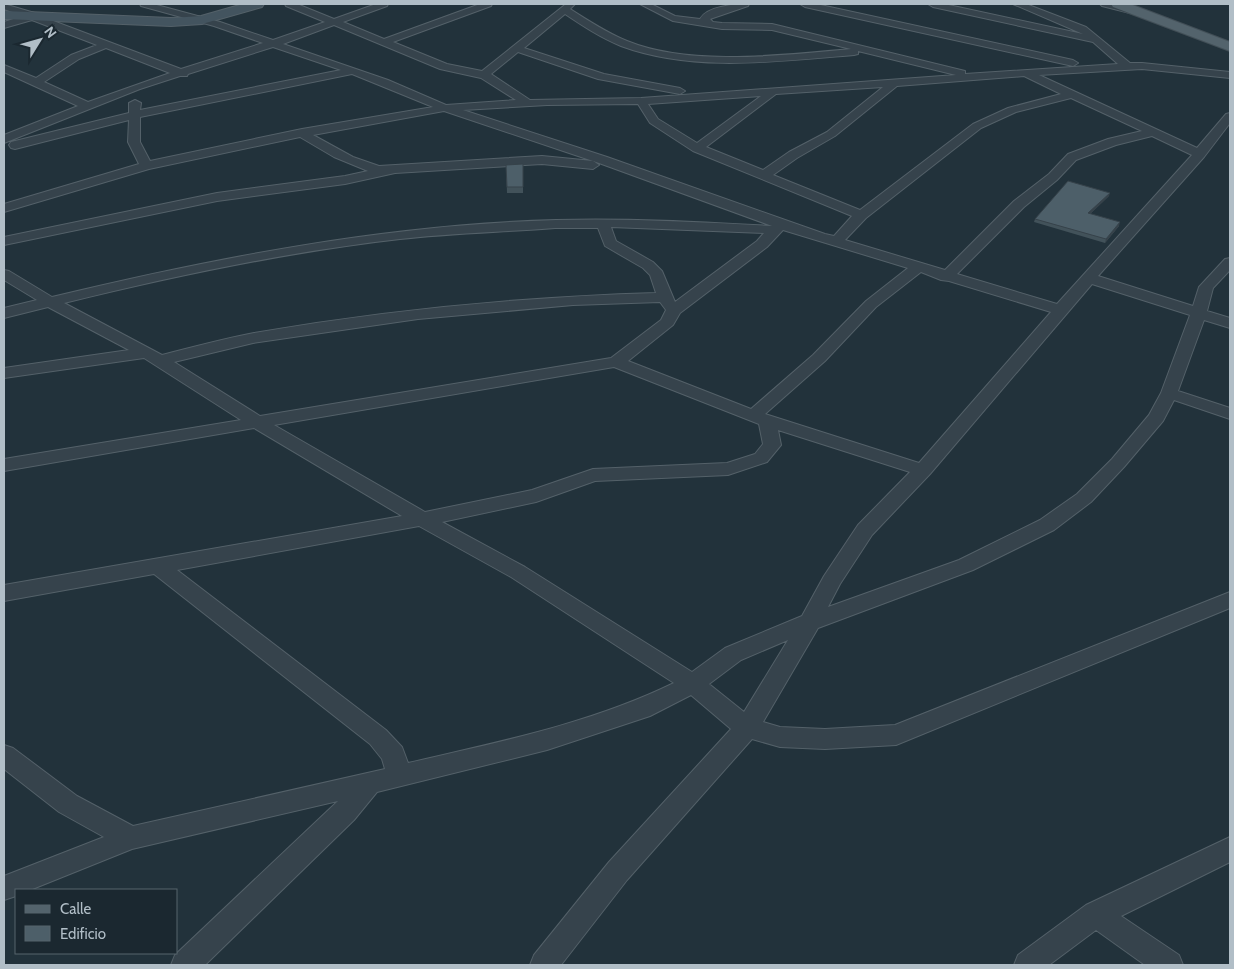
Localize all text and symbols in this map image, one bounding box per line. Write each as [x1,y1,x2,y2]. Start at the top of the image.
north arrow [15,15,65,65]
text: N [40,23,61,42]
legend [15,889,178,954]
text: Calle [60,900,91,918]
text: Edificio [60,925,106,943]

